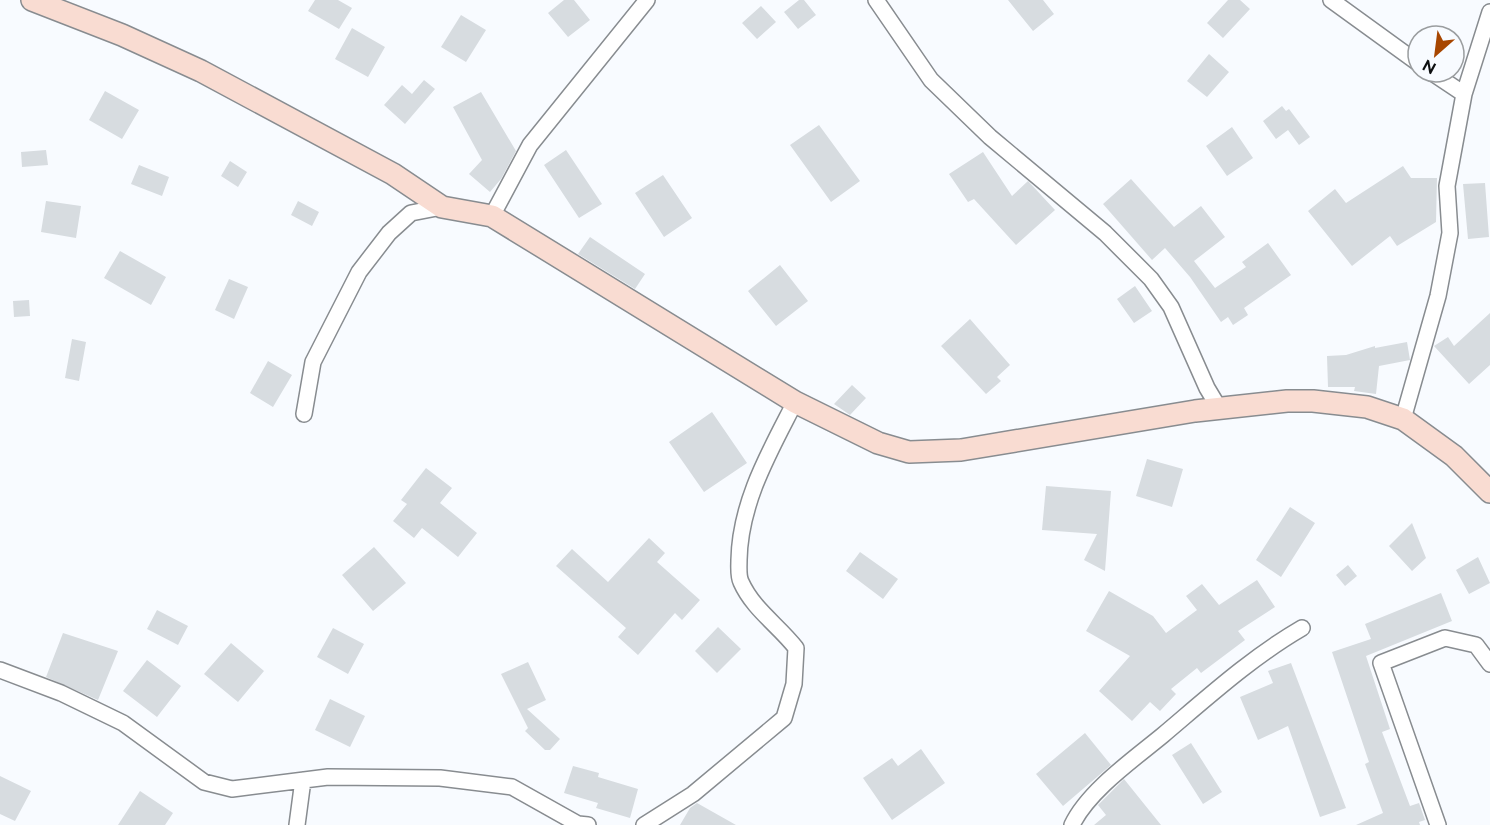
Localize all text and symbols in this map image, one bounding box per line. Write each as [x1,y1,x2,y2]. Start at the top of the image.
north arrow [1406,24,1466,84]
text: N [1419,56,1439,78]

